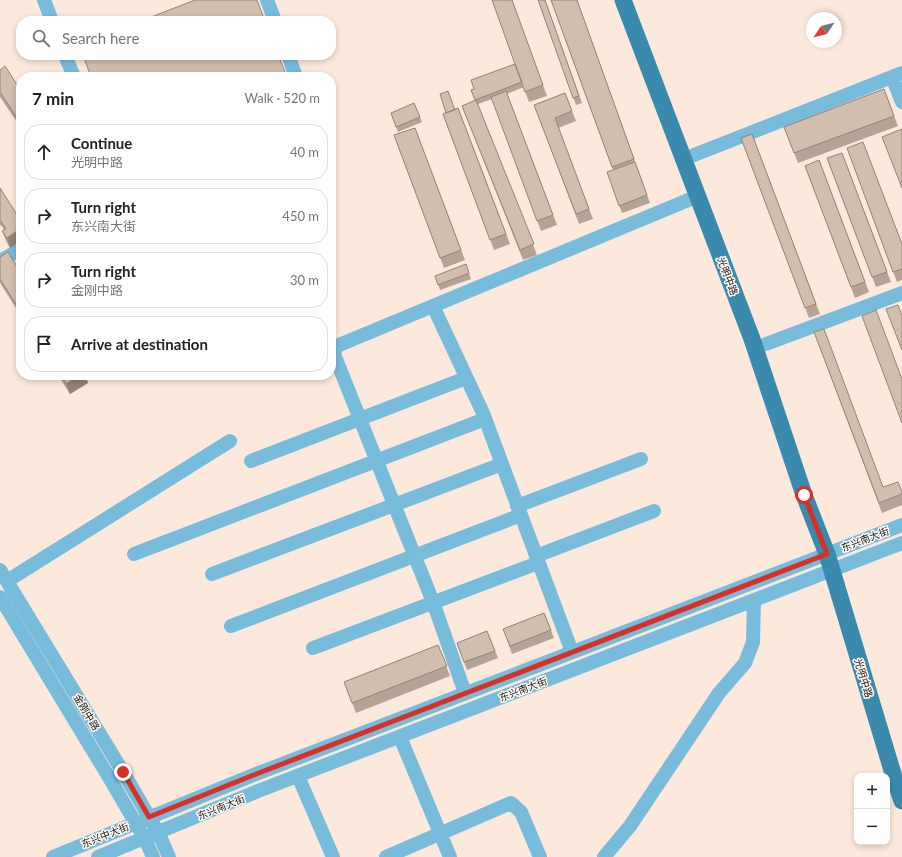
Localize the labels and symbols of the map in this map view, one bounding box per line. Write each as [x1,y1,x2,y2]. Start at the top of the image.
north arrow [806,12,842,48]
street label: 光明中路 [715,255,741,297]
route start [795,486,813,504]
street label: 东兴南大街 [840,524,890,554]
street label: 光明中路 [852,657,876,699]
street label: 东兴南大街 [498,674,548,704]
street label: 金刚中路 [72,692,102,732]
route end [114,763,132,781]
street label: 东兴南大街 [196,792,246,822]
street label: 东兴中大街 [80,820,130,850]

